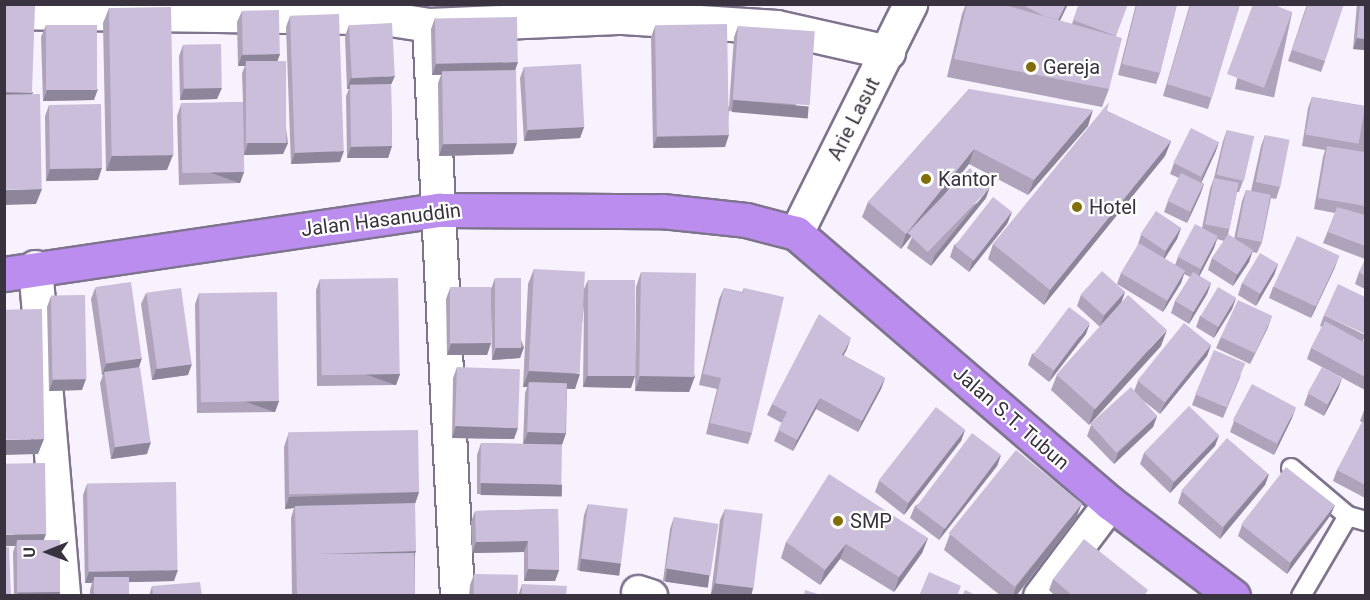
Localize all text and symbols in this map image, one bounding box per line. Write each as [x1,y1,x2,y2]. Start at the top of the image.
place label: Gereja [1043,55,1100,79]
marker: Gereja [1024,60,1038,74]
street label: Arie Lasut [823,74,885,164]
place label: Kantor [938,167,997,191]
marker: Kantor [919,172,933,186]
place label: Hotel [1089,195,1137,219]
street label: Jalan Hasanuddin [300,198,462,242]
marker: Hotel [1070,200,1084,214]
street label: Jalan S.T. Tubun [948,361,1074,475]
place label: SMP [850,509,892,533]
marker: SMP [831,514,845,528]
north arrow [18,522,78,582]
text: U [20,547,39,558]

